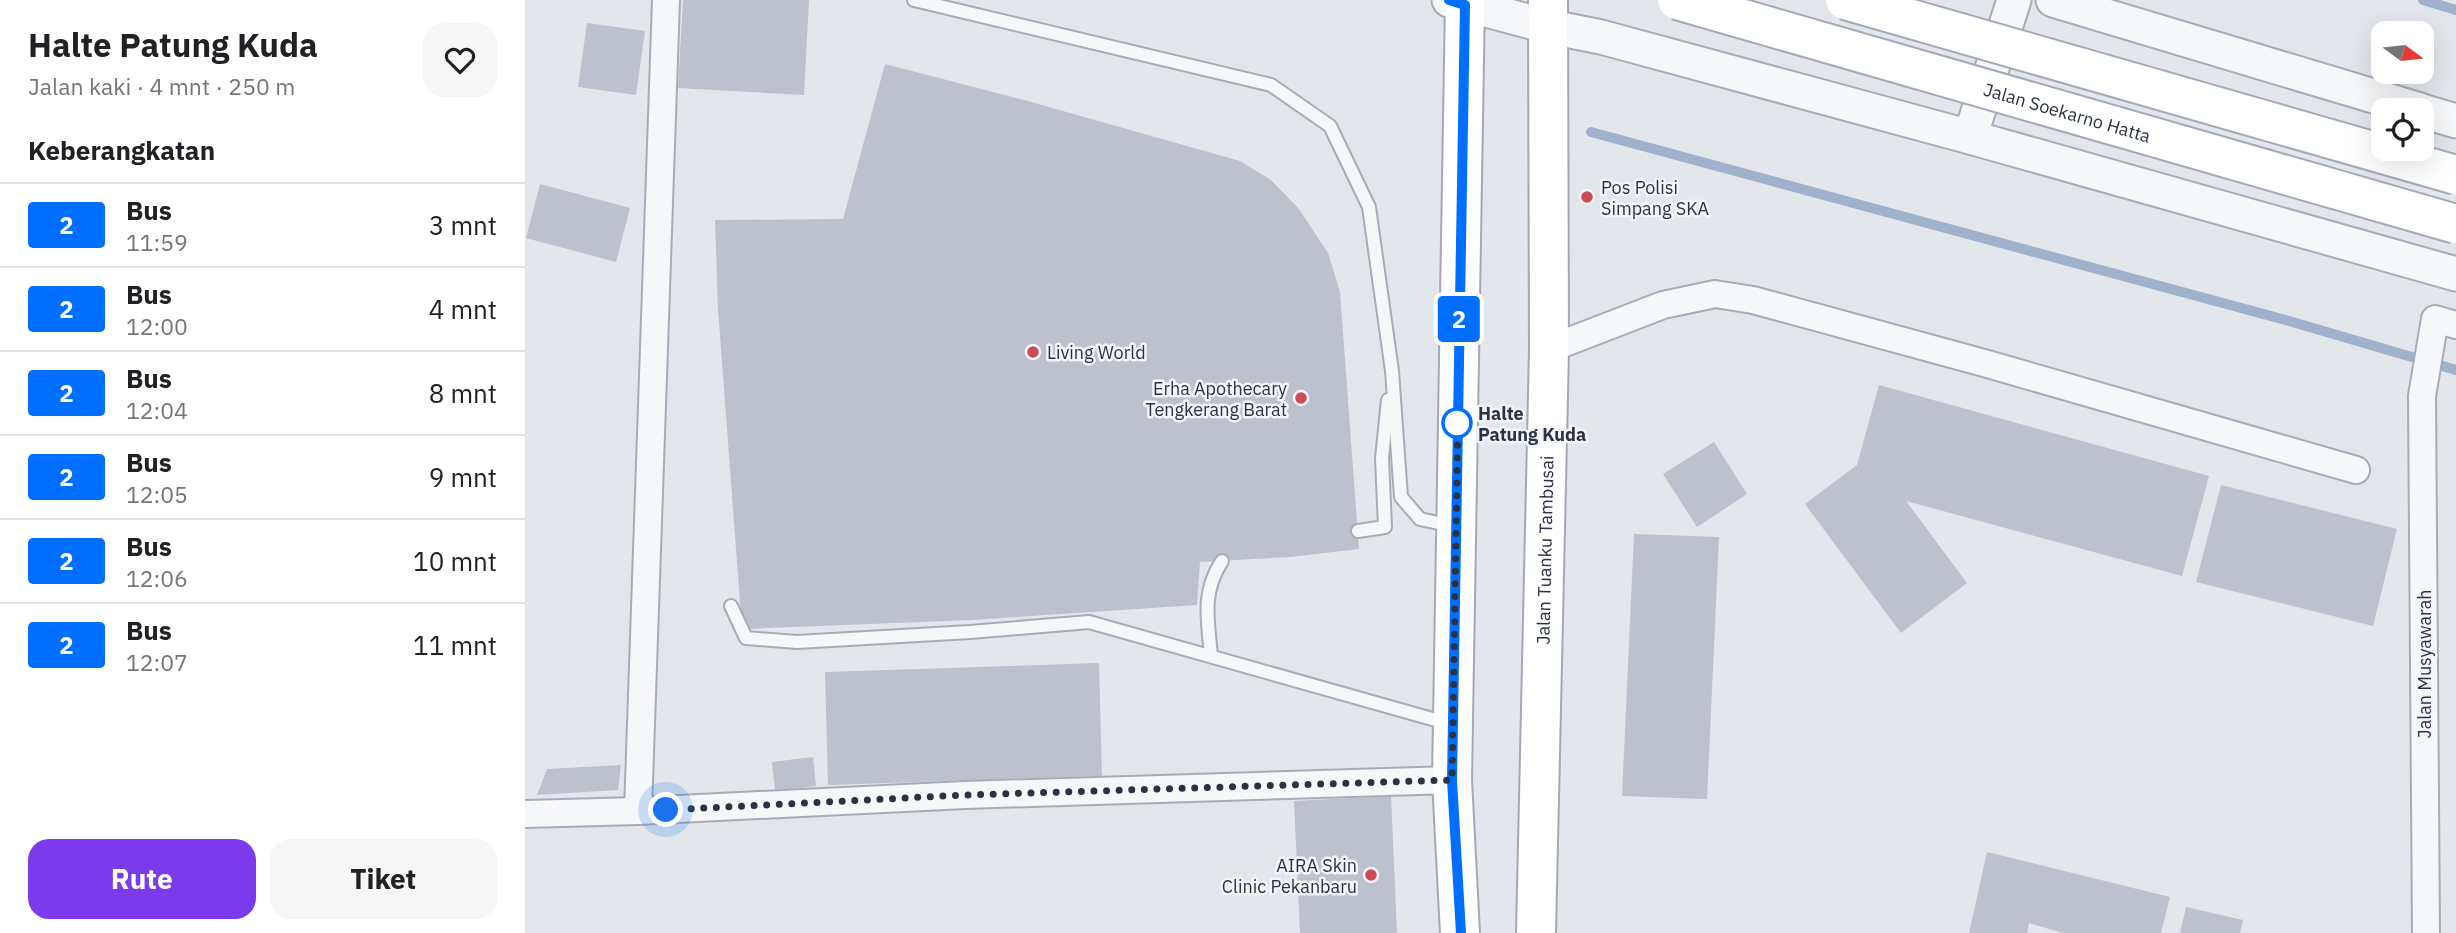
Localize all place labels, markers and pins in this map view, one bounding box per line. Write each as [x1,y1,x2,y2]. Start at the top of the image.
place label: Pos Polisi Simpang SKA [1601,176,1710,220]
marker: Pos Polisi Simpang SKA [1579,189,1595,205]
place label: Living World [1047,341,1146,364]
marker: Living World [1025,344,1041,360]
place label: Erha Apothecary Tengkerang Barat [1145,377,1287,421]
marker: Erha Apothecary Tengkerang Barat [1293,390,1309,406]
place label: Halte Patung Kuda [1478,402,1586,446]
marker: Halte Patung Kuda [1442,408,1472,438]
place label: AIRA Skin Clinic Pekanbaru [1222,854,1357,898]
marker: AIRA Skin Clinic Pekanbaru [1363,867,1379,883]

